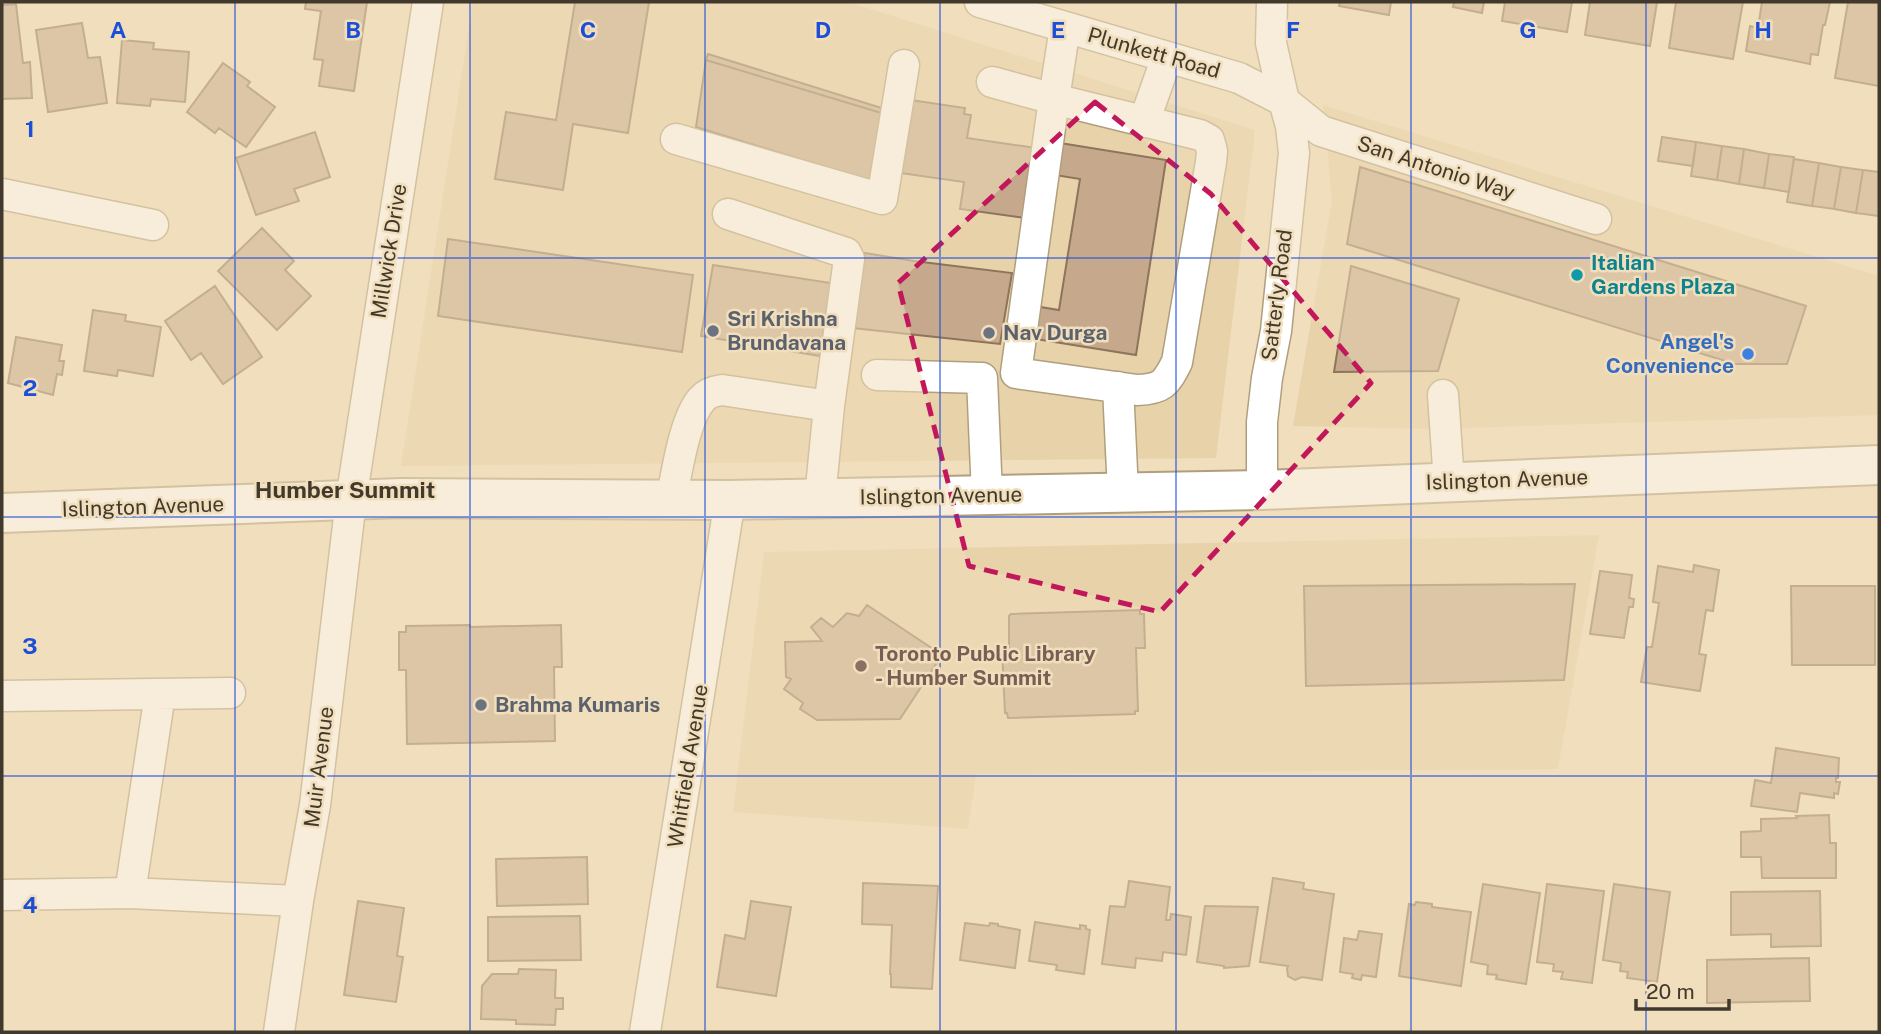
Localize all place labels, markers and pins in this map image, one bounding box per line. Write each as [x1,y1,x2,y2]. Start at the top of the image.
place label: Italian Gardens Plaza [1591,250,1735,299]
marker: Italian Gardens Plaza [1569,267,1585,283]
place label: Sri Krishna Brundavana [727,306,846,355]
place label: Nav Durga [1003,320,1107,345]
marker: Sri Krishna Brundavana [705,323,721,339]
marker: Nav Durga [981,325,997,341]
place label: Angel's Convenience [1606,329,1734,378]
marker: Angel's Convenience [1740,346,1756,362]
place label: Toronto Public Library - Humber Summit [875,641,1096,690]
marker: Toronto Public Library - Humber Summit [853,658,869,674]
place label: Brahma Kumaris [495,692,660,717]
marker: Brahma Kumaris [473,697,489,713]

